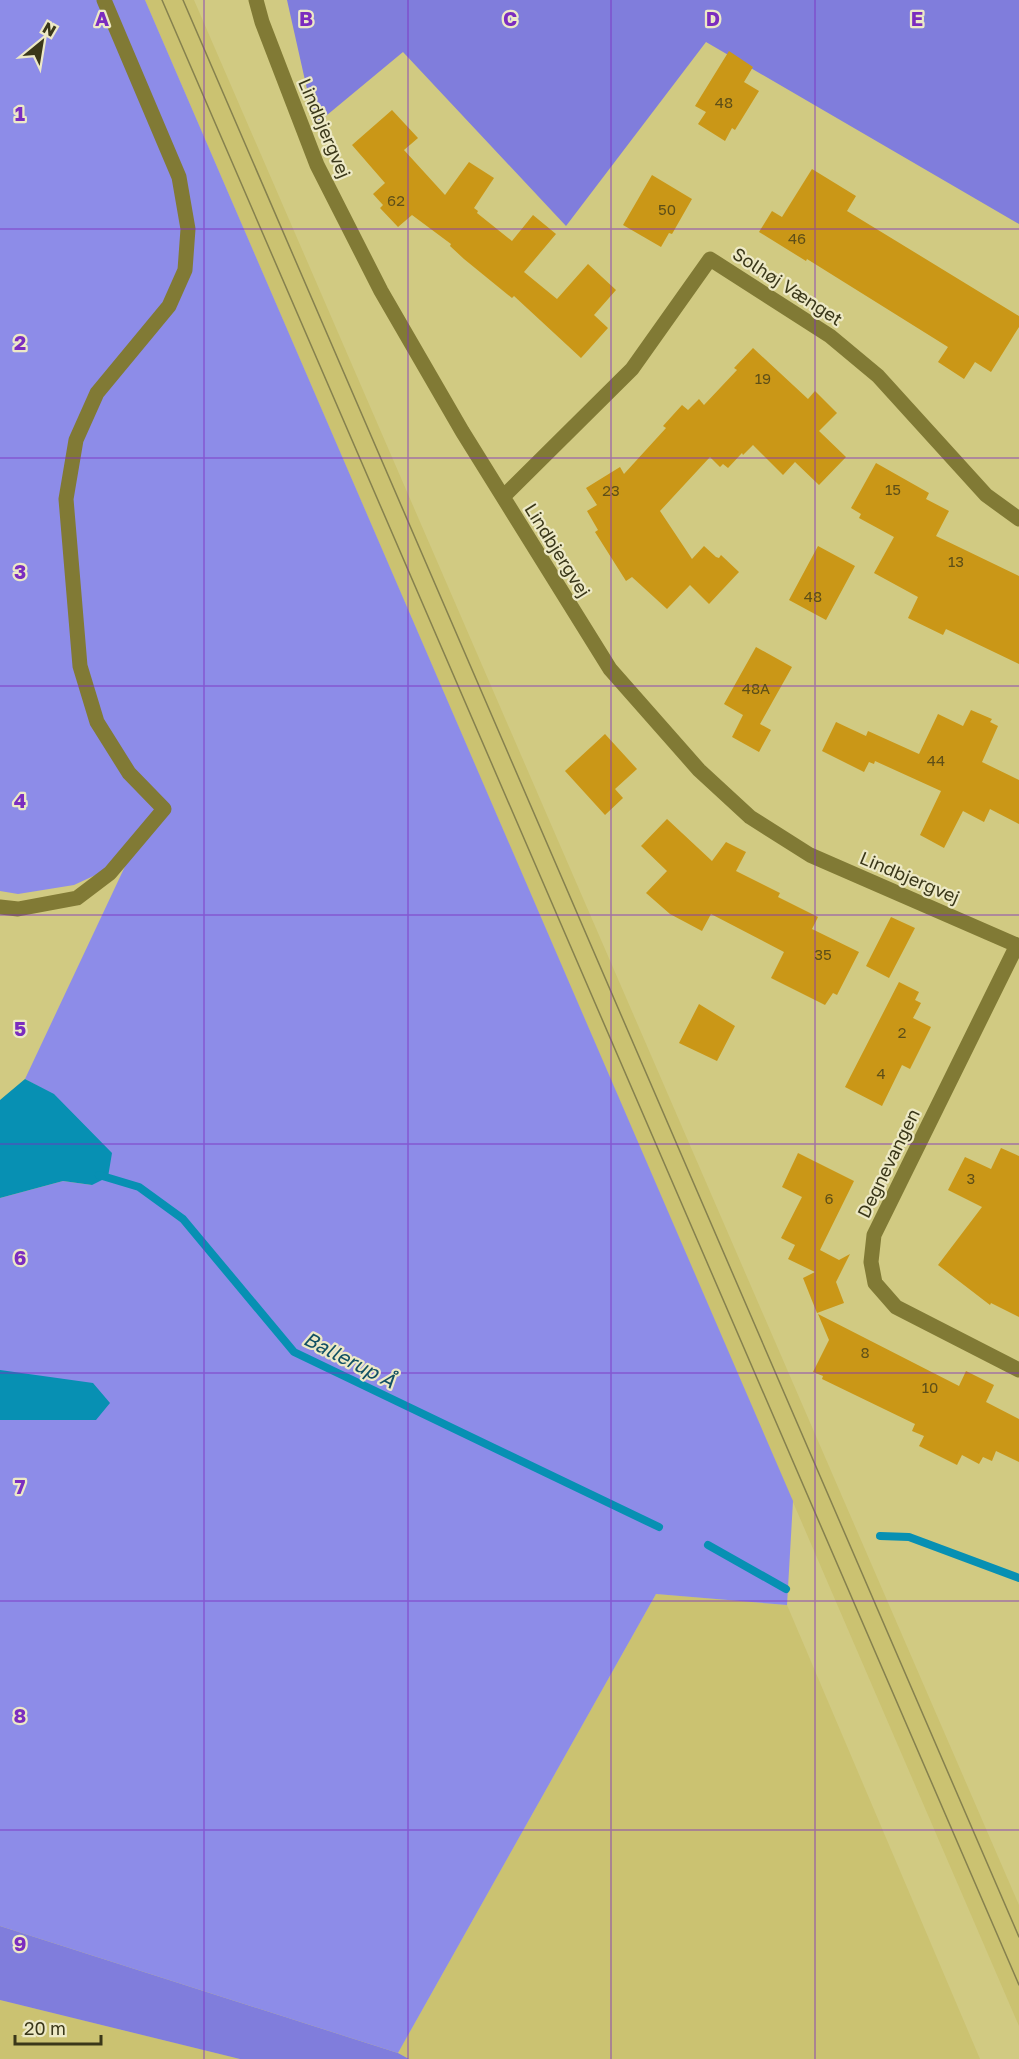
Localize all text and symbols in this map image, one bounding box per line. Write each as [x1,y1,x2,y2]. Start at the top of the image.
text: A [95,6,109,30]
text: B [299,6,313,30]
text: C [503,6,517,30]
text: D [706,6,720,30]
text: E [911,6,923,30]
north arrow [12,12,72,72]
text: N [39,17,60,41]
street label: Lindbjergvej [294,75,356,181]
house number: 48 [715,93,733,111]
text: 1 [15,101,25,125]
house number: 62 [387,191,405,209]
house number: 50 [658,200,676,218]
house number: 46 [788,229,806,247]
street label: Solhøj Vænget [729,242,847,330]
text: 2 [14,330,26,354]
house number: 19 [755,369,771,387]
house number: 15 [885,480,901,498]
house number: 23 [602,481,620,499]
street label: Lindbjergvej [520,499,596,601]
house number: 13 [948,552,964,570]
text: 3 [14,559,26,583]
house number: 48 [804,587,822,605]
house number: 48A [742,679,770,697]
house number: 44 [927,751,945,769]
text: 4 [14,788,26,812]
street label: Lindbjergvej [857,846,963,908]
house number: 35 [814,945,832,963]
text: 5 [14,1016,26,1040]
house number: 2 [898,1023,906,1041]
house number: 4 [876,1064,886,1082]
street label: Degnevangen [852,1105,924,1221]
house number: 3 [967,1169,975,1187]
house number: 6 [824,1189,834,1207]
text: 6 [14,1245,26,1269]
water label: Ballerup Å [300,1326,400,1393]
house number: 8 [860,1343,870,1361]
house number: 10 [922,1378,938,1396]
text: 7 [15,1474,26,1498]
text: 8 [14,1703,26,1727]
text: 9 [14,1931,26,1955]
scale bar [15,2008,100,2046]
text: 20 m [24,2017,66,2039]

